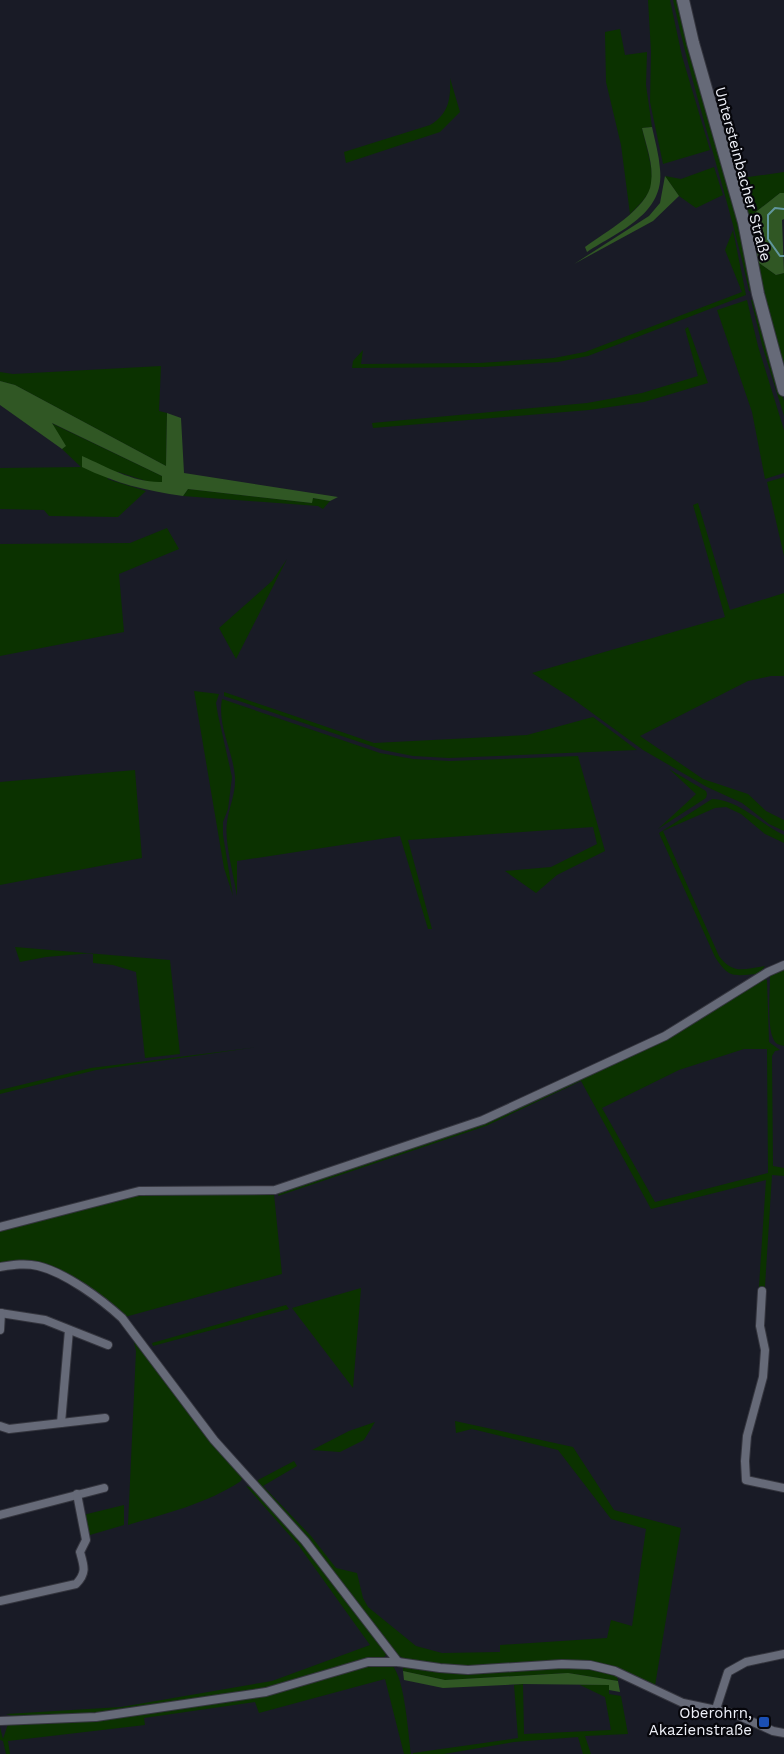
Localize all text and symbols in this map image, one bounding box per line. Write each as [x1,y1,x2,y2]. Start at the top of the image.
street label: Untersteinbacher Straße [711,85,775,263]
place label: Oberohrn, Akazienstraße [649,1704,752,1739]
marker: Oberohrn, Akazienstraße [757,1715,771,1729]

